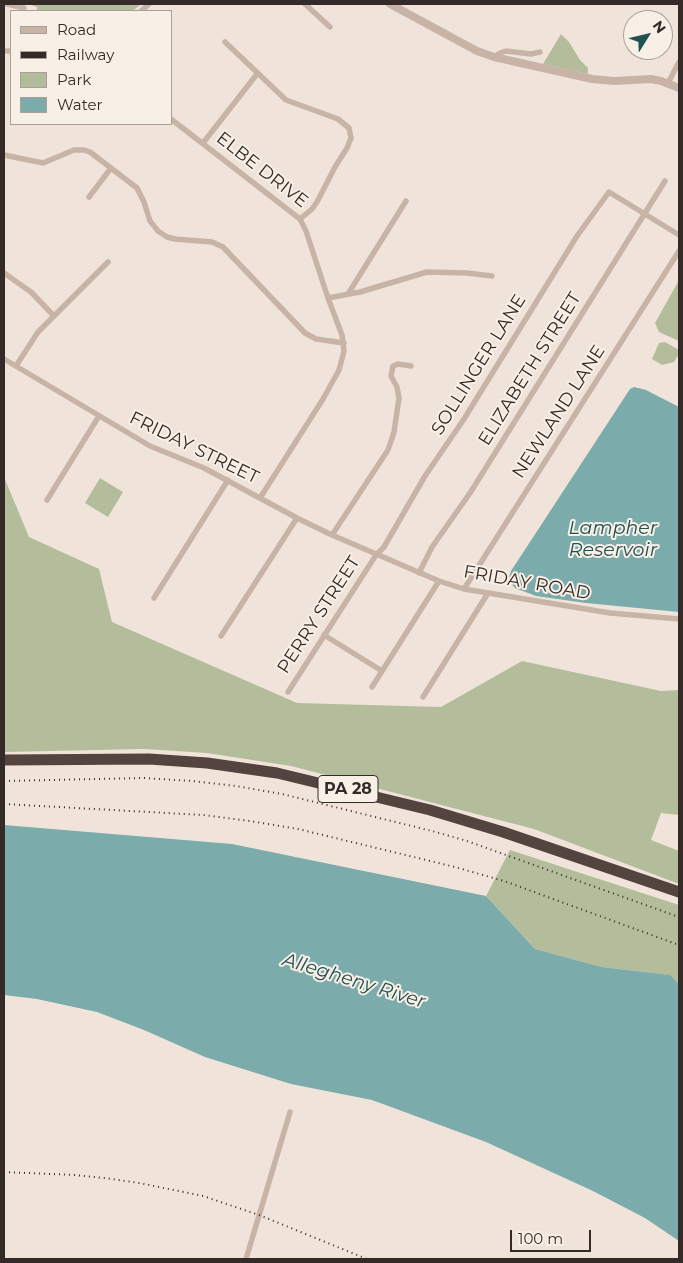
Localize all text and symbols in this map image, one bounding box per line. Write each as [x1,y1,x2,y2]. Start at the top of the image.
legend [10,10,172,125]
north arrow [623,10,673,60]
text: N [649,17,670,37]
text: Road [57,20,96,39]
text: Railway [57,45,114,64]
text: Park [57,70,91,89]
text: Water [57,95,103,114]
street label: ELBE DRIVE [212,128,312,212]
street label: ELIZABETH STREET [474,288,586,450]
street label: SOLLINGER LANE [427,291,531,439]
street label: NEWLAND LANE [508,341,610,483]
street label: FRIDAY STREET [126,407,262,489]
water label: Lampher Reservoir [569,517,657,561]
street label: PERRY STREET [273,552,365,678]
street label: FRIDAY ROAD [462,561,592,605]
road number: PA 28 [318,776,378,802]
water label: Allegheny River [280,948,428,1014]
scale bar [513,1220,594,1252]
text: 100 m [518,1229,563,1248]

